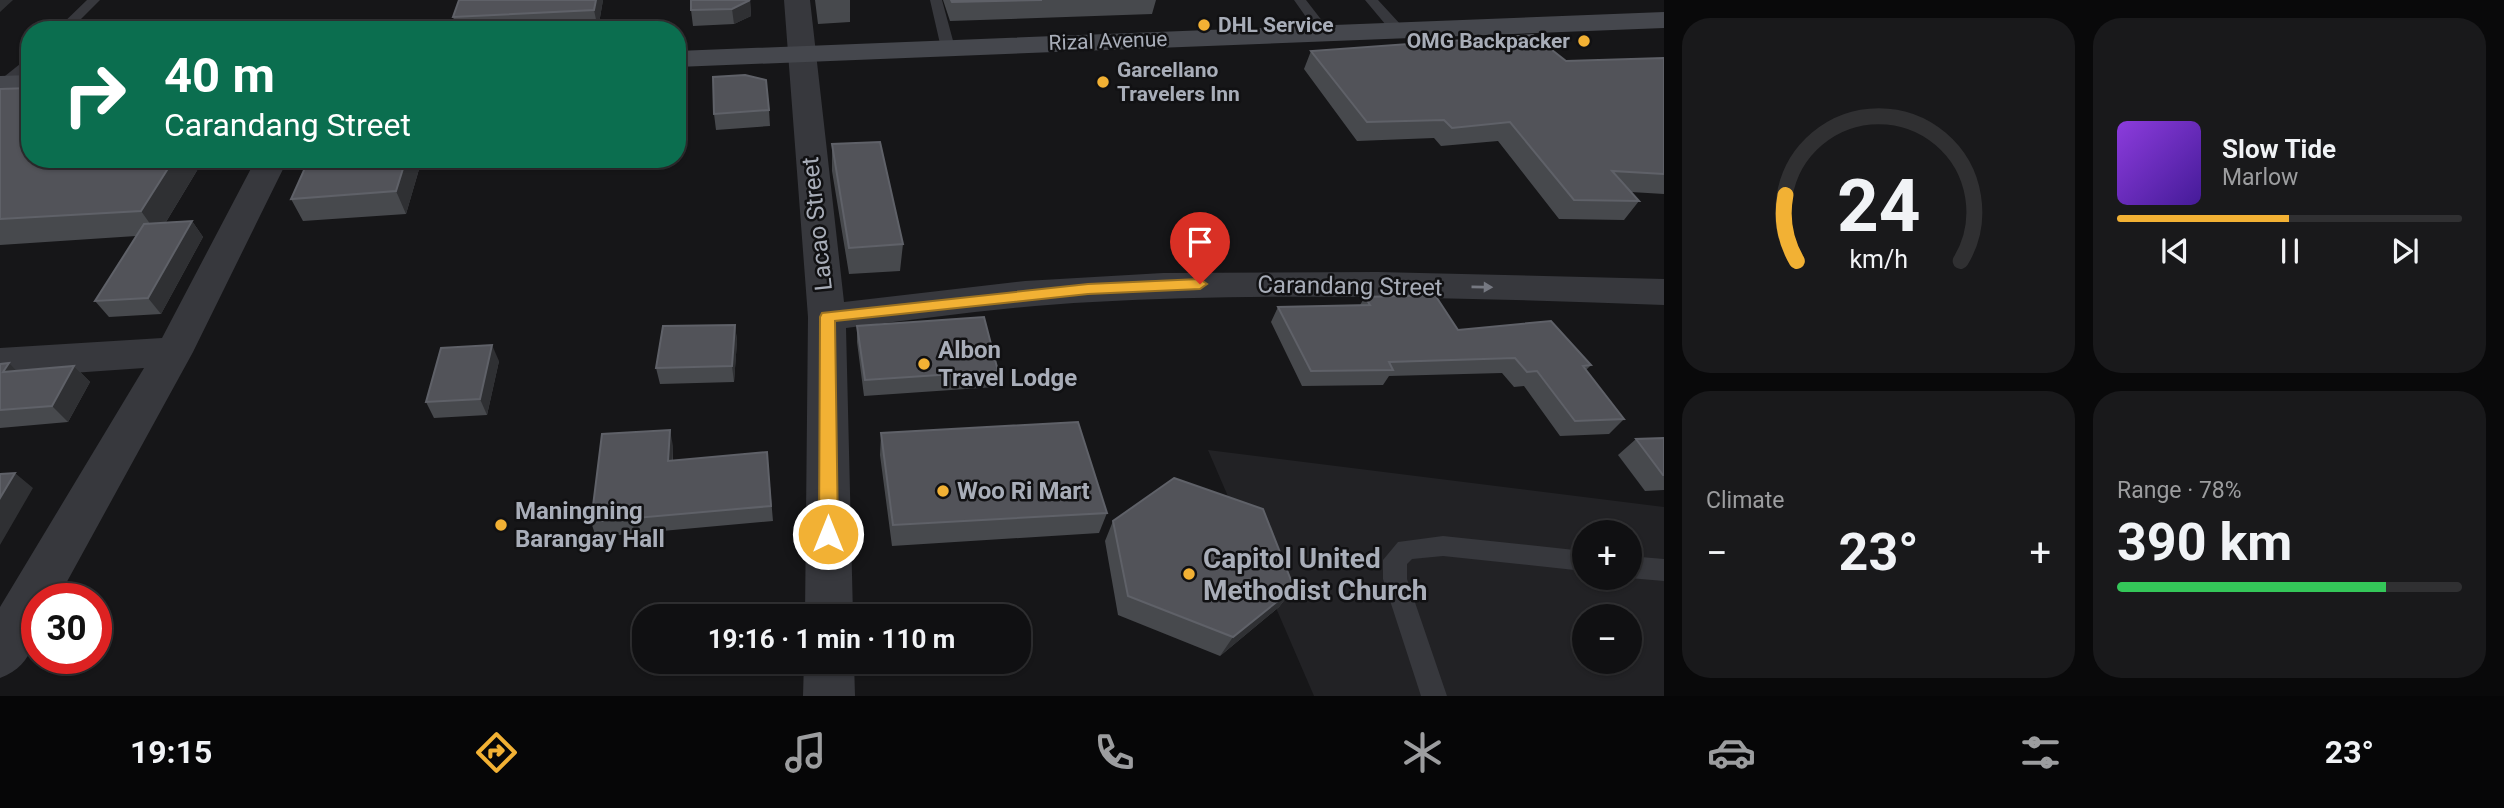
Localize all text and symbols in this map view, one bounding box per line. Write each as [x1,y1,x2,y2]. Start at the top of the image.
place label: DHL Service [1218,13,1334,37]
marker: DHL Service [1196,17,1212,33]
street label: Rizal Avenue [1048,27,1168,55]
place label: OMG Backpacker [1407,29,1570,53]
marker: OMG Backpacker [1576,33,1592,49]
text: 40 m [164,47,275,104]
icon: right [49,49,140,140]
place label: Garcellano Travelers Inn [1117,58,1240,106]
marker: Garcellano Travelers Inn [1095,74,1111,90]
text: Carandang Street [164,106,411,144]
text: Slow Tide [2222,134,2336,164]
street label: Lacao Street [796,155,838,292]
text: 24 [1837,164,1920,250]
text: Marlow [2222,164,2298,191]
pin [1170,212,1230,284]
icon: arrive [1181,223,1219,261]
icon: previous [2156,232,2194,270]
icon: pause [2271,232,2309,270]
icon: next [2386,232,2424,270]
text: km/h [1849,245,1908,274]
street label: Carandang Street [1257,270,1443,302]
one-way arrow [1471,281,1493,293]
place label: Albon Travel Lodge [938,336,1077,392]
marker: Albon Travel Lodge [916,356,932,372]
place label: Woo Ri Mart [957,477,1090,505]
text: Range · 78% [2117,477,2242,504]
marker: Woo Ri Mart [935,483,951,499]
text: Climate [1706,487,1785,514]
place label: Maningning Barangay Hall [515,497,665,553]
position arrow [791,497,865,571]
text: 390 km [2117,512,2292,573]
marker: Maningning Barangay Hall [493,517,509,533]
map controls [1572,520,1642,674]
button: + [1572,520,1642,590]
text: 23° [1839,522,1919,583]
text: − [1706,531,1728,575]
text: + [2029,531,2051,575]
place label: Capitol United Methodist Church [1203,542,1428,607]
marker: Capitol United Methodist Church [1181,566,1197,582]
speed limit sign: 30 [21,583,112,674]
button: − [1572,604,1642,674]
text: 19:16 · 1 min · 110 m [708,624,955,654]
icon: directions [472,728,521,777]
icon: music [781,728,830,777]
icon: phone [1090,728,1139,777]
icon: climate [1398,728,1447,777]
icon: car [1707,728,1756,777]
icon: filters [2016,728,2065,777]
text: 19:15 [130,733,212,771]
text: 23° [2325,733,2374,771]

